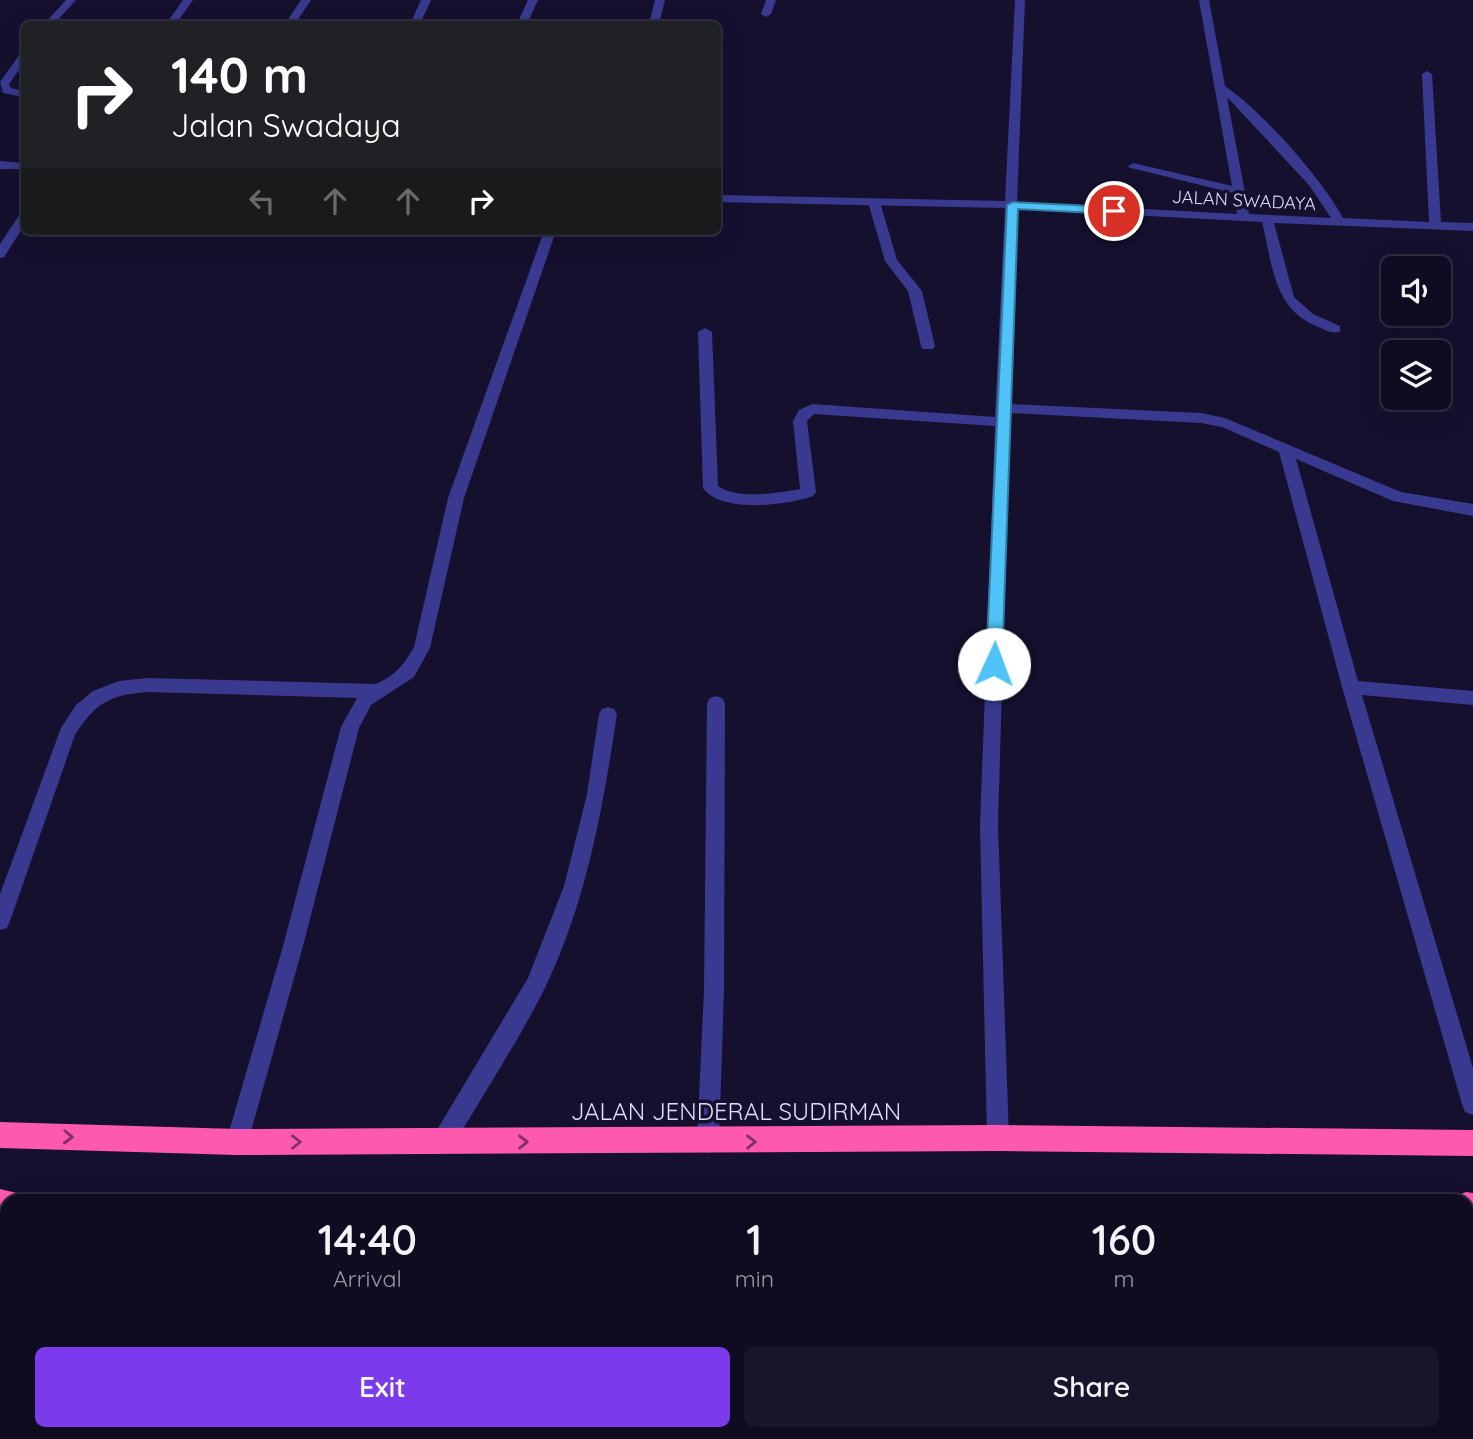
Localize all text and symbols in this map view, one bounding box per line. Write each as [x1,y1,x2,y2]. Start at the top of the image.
text: 140 m [171,44,308,105]
icon: right [56,49,147,140]
text: Jalan Swadaya [171,105,401,145]
pin [1084,181,1144,241]
icon: left [243,182,281,220]
icon: ahead [316,182,354,220]
icon: ahead [389,182,427,220]
icon: right [462,182,500,220]
street label: JALAN SWADAYA [1171,185,1317,215]
icon: arrive [1095,192,1133,230]
map controls [1381,256,1451,410]
button: sound [1381,256,1451,326]
button: layers [1381,340,1451,410]
position arrow [957,627,1031,701]
street label: JALAN JENDERAL SUDIRMAN [571,1096,901,1126]
one-way arrow [63,1129,74,1144]
one-way arrow [291,1134,301,1150]
one-way arrow [518,1134,529,1150]
one-way arrow [746,1134,756,1150]
text: 14:40 [318,1213,417,1266]
text: 1 [746,1213,762,1266]
text: 160 [1092,1213,1156,1266]
text: Arrival [333,1264,402,1293]
text: min [735,1264,774,1293]
text: m [1113,1264,1134,1293]
button: Exit [35,1347,730,1427]
button: Share [744,1347,1439,1427]

